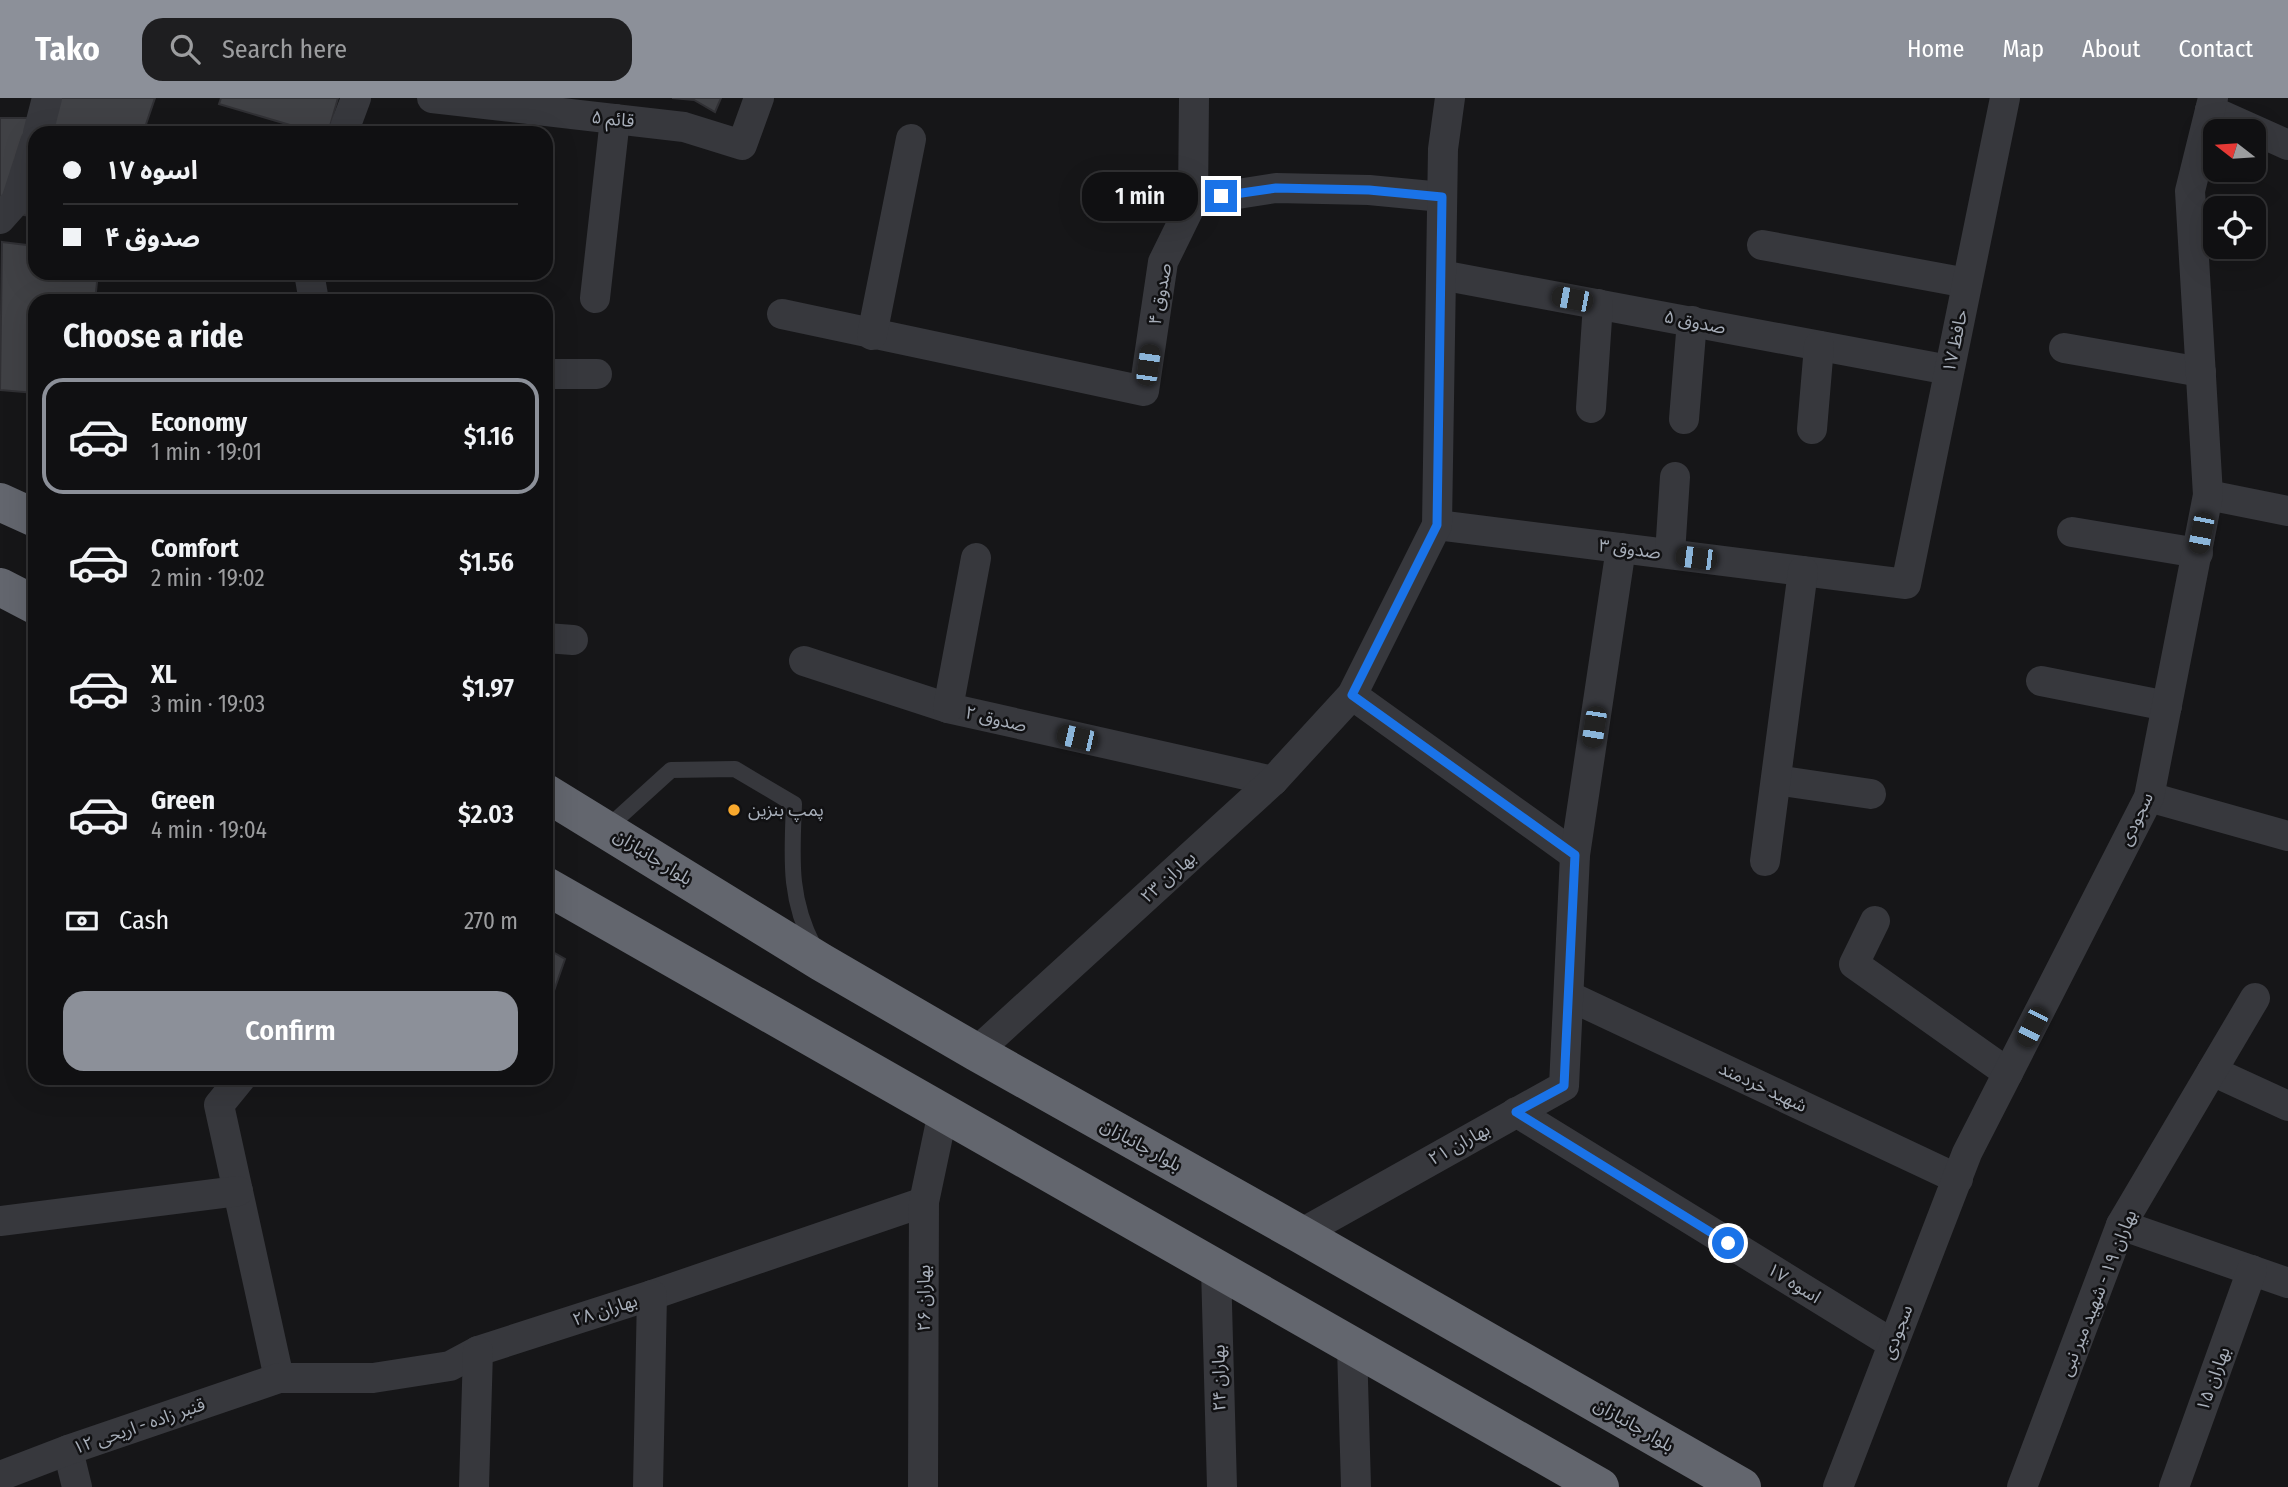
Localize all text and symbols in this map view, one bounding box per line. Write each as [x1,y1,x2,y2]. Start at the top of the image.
search box [142,18,632,81]
text: Tako [35,29,100,69]
icon: search [166,30,204,68]
text: Search here [222,34,347,65]
text: Home [1907,35,1964,63]
text: Map [2002,35,2044,63]
text: About [2082,35,2140,63]
text: Contact [2178,35,2253,63]
street label: قائم ۵ [590,106,635,134]
north arrow [2203,119,2266,182]
map controls [2203,119,2266,259]
text: اسوه ۱۷ [105,155,198,186]
callout: 1 min [1081,172,1196,220]
route end [1205,180,1237,212]
text: 1 min [1115,182,1165,210]
button: locate [2203,196,2266,259]
text: صدوق ۴ [105,222,200,253]
street label: صدوق ۴ [1144,261,1176,327]
car [1550,285,1595,313]
street label: صدوق ۵ [1662,305,1728,339]
street label: حافظ ۱۷ [1938,308,1972,374]
text: Choose a ride [63,317,244,355]
car [1135,343,1162,387]
icon: car [67,405,130,468]
text: Economy [151,407,247,438]
text: $1.16 [464,421,514,452]
text: 1 min · 19:01 [151,438,262,466]
car [2187,510,2216,556]
icon: car [67,531,130,594]
text: Comfort [151,533,239,564]
street label: صدوق ۳ [1598,534,1662,564]
car [1674,545,1719,571]
text: $1.56 [459,547,514,578]
text: 2 min · 19:02 [151,564,265,592]
icon: car [67,657,130,720]
text: XL [151,659,177,690]
text: $1.97 [462,673,514,704]
text: 3 min · 19:03 [151,690,265,718]
street label: صدوق ۲ [963,701,1029,737]
car [1581,705,1608,749]
car [1055,723,1100,753]
icon: car [67,783,130,846]
text: Green [151,785,215,816]
street label: سجودی [2114,789,2158,849]
text: $2.03 [458,799,514,830]
place label: پمپ بنزین [748,799,824,822]
marker: پمپ بنزین [726,802,742,818]
text: 4 min · 19:04 [151,816,267,844]
street label: بلوار جانبازان [610,824,696,890]
street label: بهاران ۲۳ [1136,846,1200,908]
icon: cash [63,902,101,940]
text: Cash [119,905,169,936]
text: 270 m [464,907,518,935]
button: Confirm [63,991,518,1071]
car [2014,1004,2051,1050]
street label: شهید خردمند [1715,1057,1811,1117]
street label: بلوار جانبازان [1097,1114,1185,1176]
street label: بهاران ۲۱ [1424,1118,1494,1170]
street label: بهاران ۱۹ - شهید میر نبی [2055,1207,2141,1379]
route start [1712,1227,1744,1259]
street label: اسوه ۱۷ [1763,1258,1825,1308]
street label: بهاران ۲۶ [913,1265,935,1331]
street label: بهاران ۲۸ [570,1289,640,1331]
street label: سجودی [1877,1302,1917,1362]
street label: بهاران ۲۴ [1207,1344,1231,1412]
street label: بهاران ۱۵ [2191,1344,2235,1414]
street label: قنبر زاده - اریحی ۱۲ [70,1393,208,1459]
street label: بلوار جانبازان [1590,1393,1678,1457]

